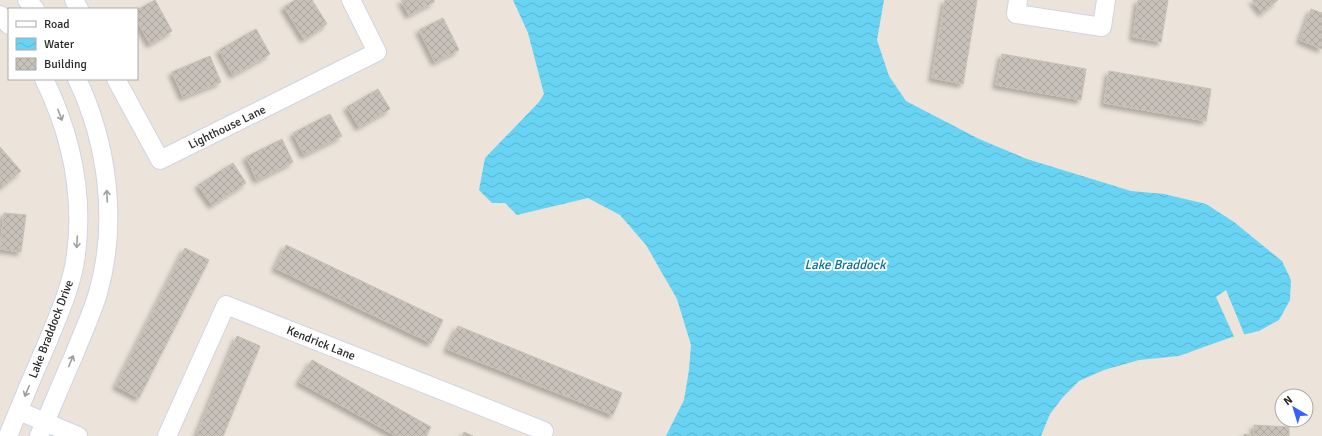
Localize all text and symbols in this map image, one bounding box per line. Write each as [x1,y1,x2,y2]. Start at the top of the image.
legend [8,8,138,80]
text: Road [44,17,70,32]
text: Water [44,37,75,52]
text: Building [44,57,87,72]
street label: Lighthouse Lane [186,102,268,153]
one-way arrow [56,108,64,120]
one-way arrow [104,190,111,203]
one-way arrow [73,235,81,248]
water label: Lake Braddock [805,257,887,273]
street label: Lake Braddock Drive [26,278,77,381]
street label: Kendrick Lane [284,323,357,364]
one-way arrow [67,356,75,368]
one-way arrow [22,385,30,397]
north arrow [1274,388,1314,428]
text: N [1281,393,1295,408]

